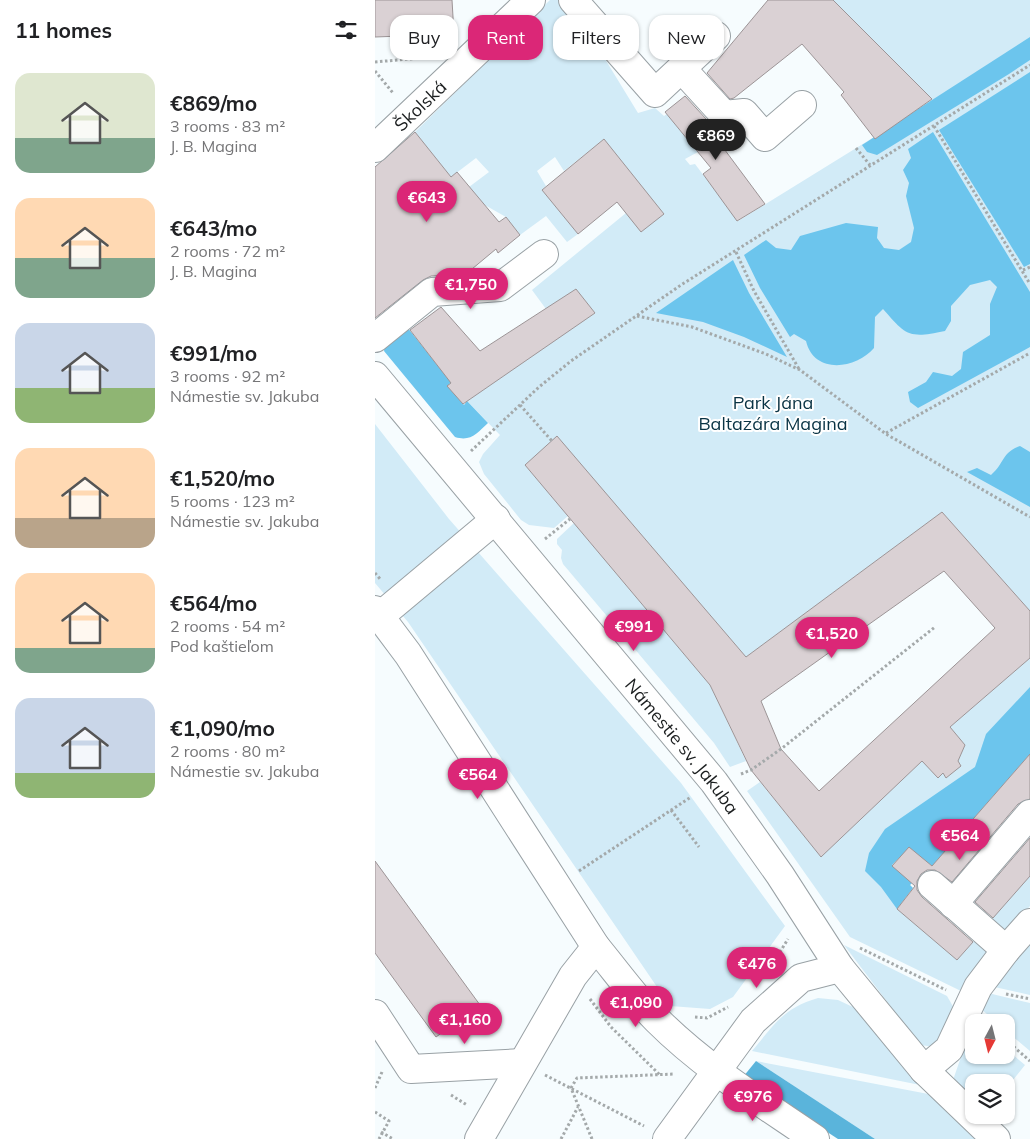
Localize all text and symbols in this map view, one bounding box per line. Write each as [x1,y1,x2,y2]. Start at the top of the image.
chip: Buy [390,15,458,60]
chip: Rent [468,15,543,60]
chip: Filters [553,15,639,60]
chip: New [649,15,724,60]
icon: filters [332,16,360,44]
text: 11 homes [15,17,112,43]
street label: Školská [389,75,451,136]
text: €869/mo [170,90,257,116]
icon: home [55,93,115,153]
text: 3 rooms · 83 m² [170,116,285,136]
pin: €869 [686,119,746,161]
text: €869 [697,125,735,145]
text: J. B. Magina [170,136,257,156]
pin: €643 [397,180,457,223]
text: €643 [408,187,446,207]
text: €643/mo [170,215,257,241]
icon: home [55,218,115,278]
text: 2 rooms · 72 m² [170,241,285,261]
text: J. B. Magina [170,261,257,281]
pin: €1,750 [430,268,512,310]
text: €1,750 [445,274,497,294]
text: €991/mo [170,340,257,366]
icon: home [55,343,115,403]
text: 3 rooms · 92 m² [170,366,285,386]
text: Námestie sv. Jakuba [170,386,319,406]
park label: Park Jána Baltazára Magina [698,391,848,435]
text: €1,520/mo [170,465,275,491]
icon: home [55,468,115,528]
text: 5 rooms · 123 m² [170,491,295,511]
text: Námestie sv. Jakuba [170,511,319,531]
text: €564/mo [170,590,257,616]
icon: home [55,593,115,653]
pin: €991 [604,610,664,652]
text: 2 rooms · 54 m² [170,616,285,636]
text: €991 [615,616,653,636]
pin: €1,520 [791,616,873,659]
text: €1,520 [806,623,858,643]
text: Pod kaštieľom [170,636,274,656]
street label: Námestie sv. Jakuba [621,673,744,818]
text: €1,090/mo [170,715,275,741]
icon: home [55,718,115,778]
text: 2 rooms · 80 m² [170,741,285,761]
pin: €564 [448,758,508,800]
text: Námestie sv. Jakuba [170,761,319,781]
text: €564 [459,764,497,784]
pin: €564 [930,818,990,861]
text: €564 [941,825,979,845]
pin: €476 [727,946,787,989]
text: €476 [738,953,776,973]
pin: €1,090 [595,986,677,1028]
text: €1,090 [610,992,662,1012]
pin: €1,160 [424,1002,506,1045]
text: €1,160 [439,1009,491,1029]
north arrow [965,1014,1015,1064]
map controls [965,1014,1015,1124]
button: layers [965,1074,1015,1124]
pin: €976 [723,1080,783,1122]
text: €976 [734,1086,772,1106]

